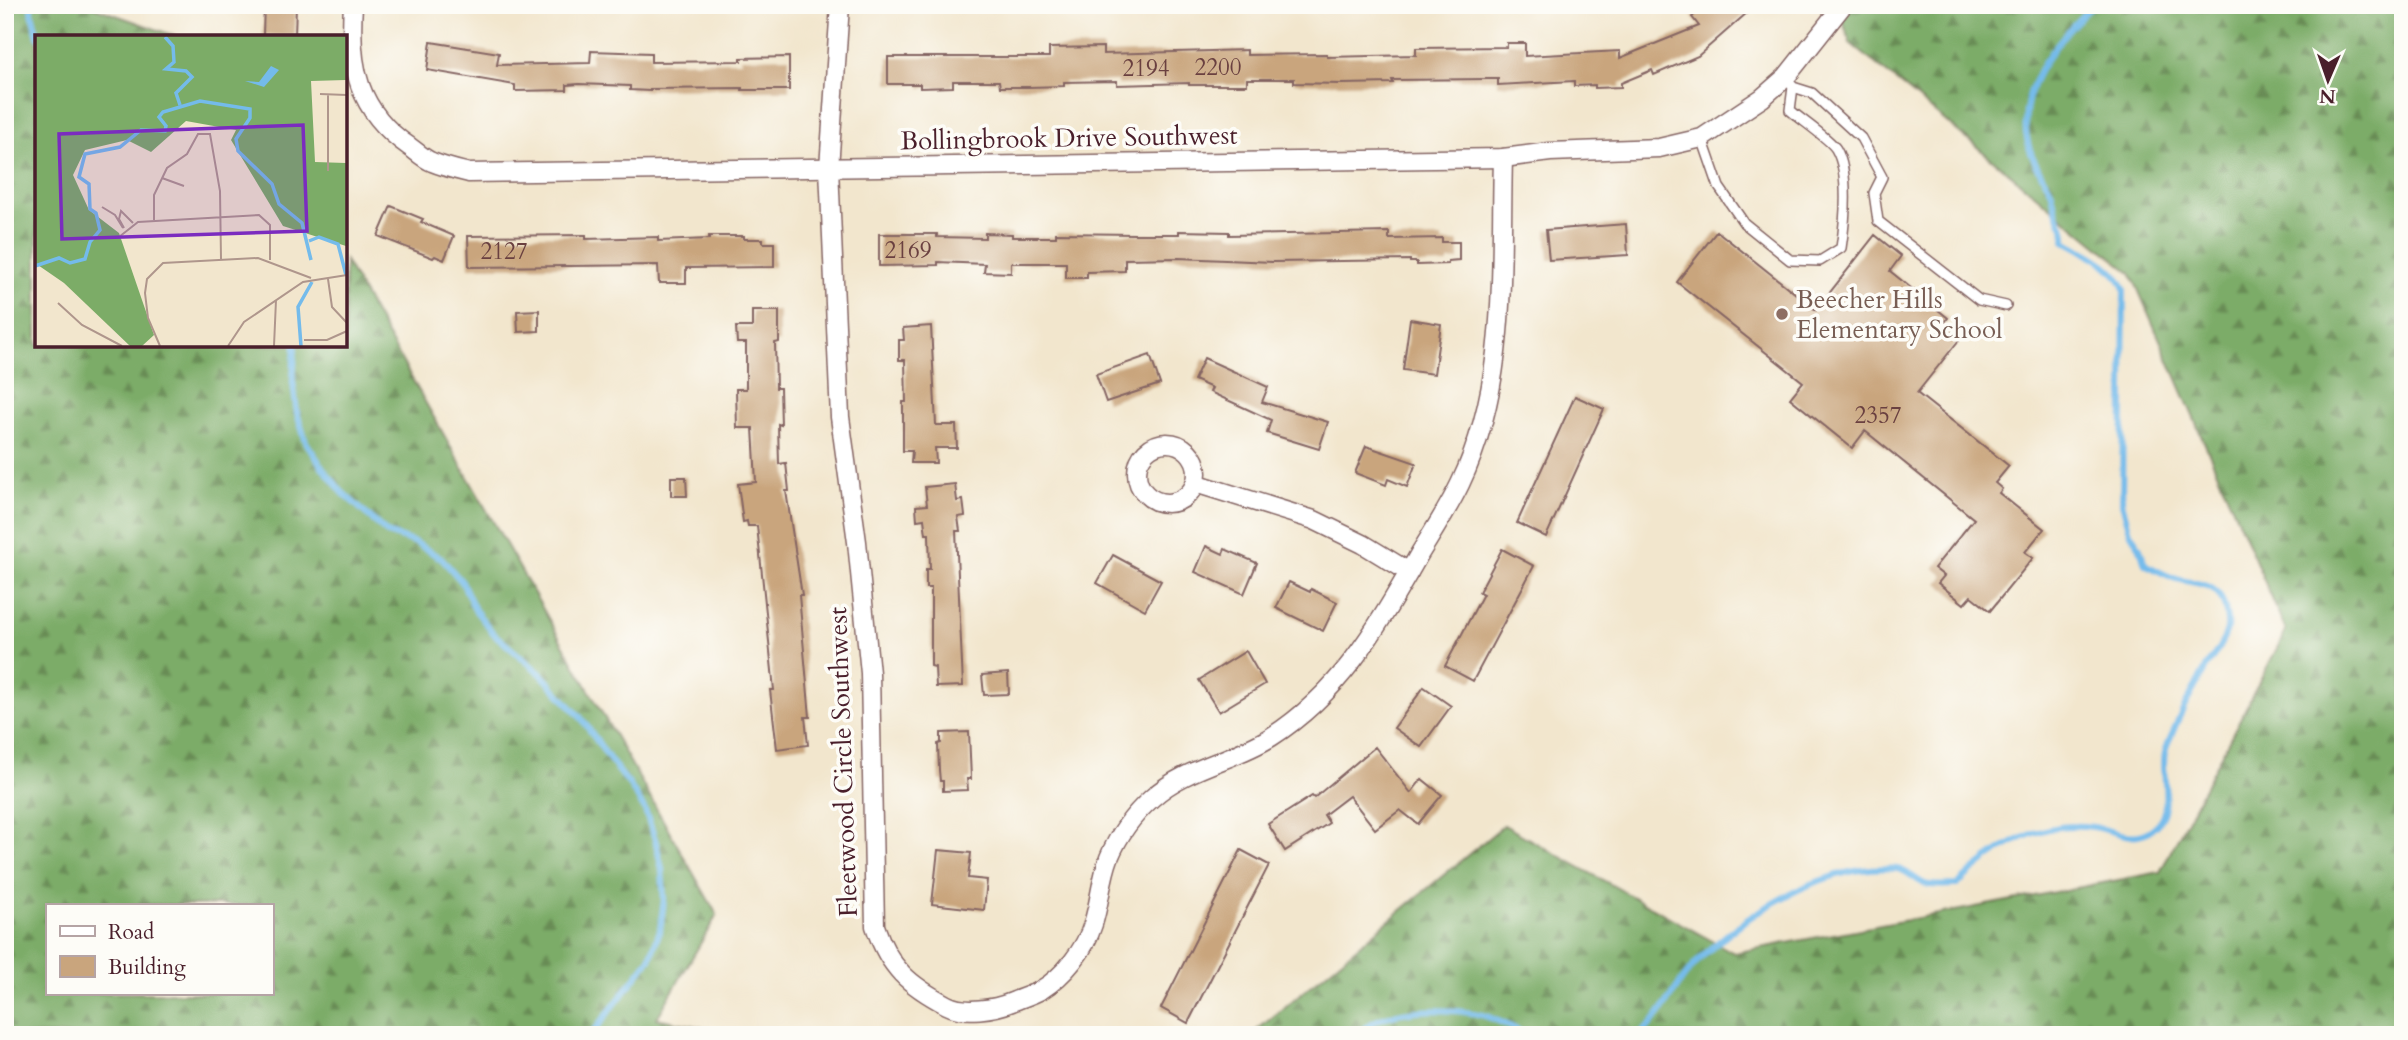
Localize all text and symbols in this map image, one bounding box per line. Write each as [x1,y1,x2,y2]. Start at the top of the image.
inset map [35,35,346,346]
north arrow [2292,46,2362,116]
house number: 2200 [1194,52,1242,83]
house number: 2194 [1122,53,1170,84]
text: N [2318,83,2336,109]
street label: Bollingbrook Drive Southwest [900,118,1238,158]
house number: 2169 [884,235,932,266]
house number: 2127 [480,236,528,267]
place label: Beecher Hills Elementary School [1796,282,2003,347]
marker: Beecher Hills Elementary School [1774,306,1790,322]
house number: 2357 [1854,400,1902,431]
street label: Fleetwood Circle Southwest [820,606,866,918]
legend [46,904,273,995]
text: Road [108,918,154,947]
text: Building [108,953,186,982]

